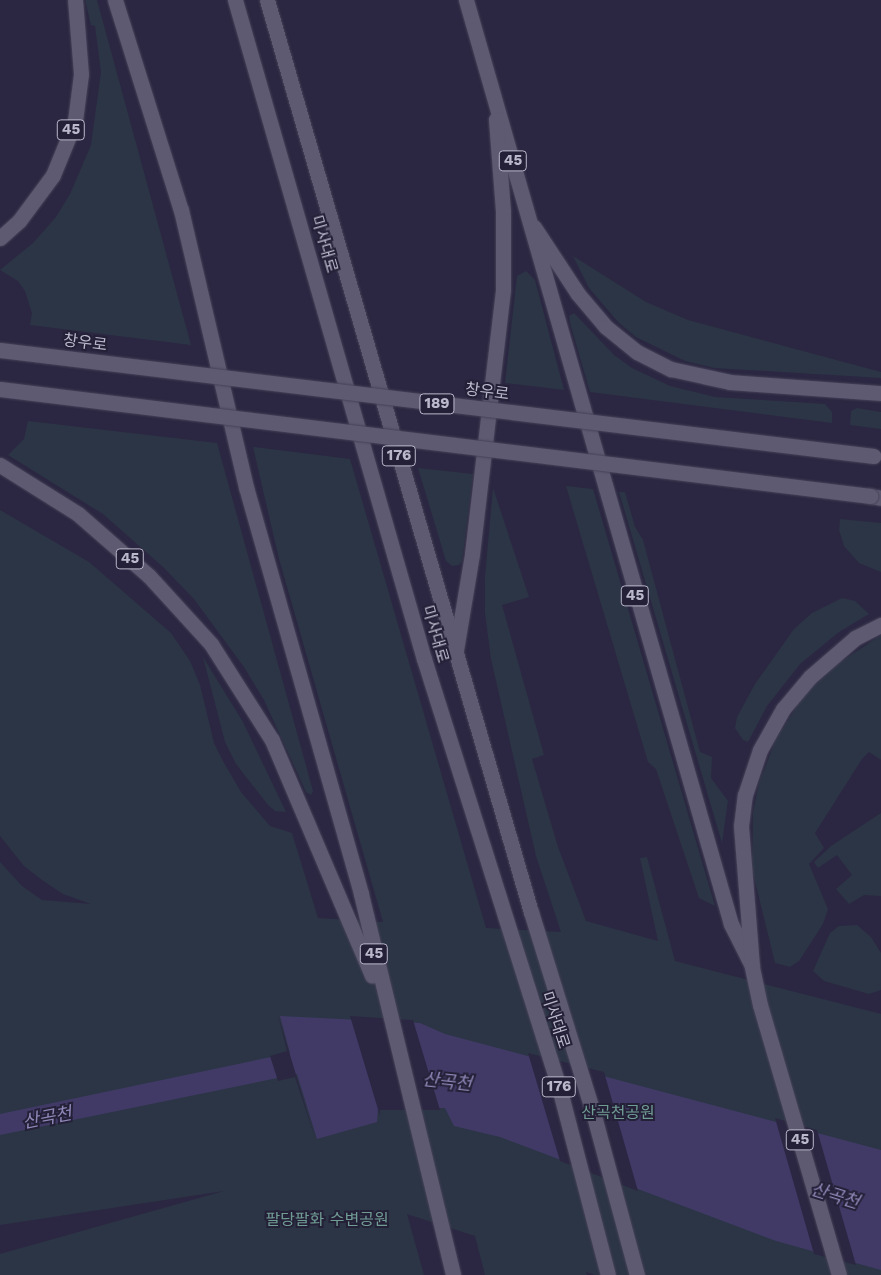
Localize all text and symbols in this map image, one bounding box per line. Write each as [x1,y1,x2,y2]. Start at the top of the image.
road number: 45 [56,118,86,142]
road number: 45 [498,148,528,174]
street label: 미사대로 [307,213,341,275]
street label: 창우로 [62,331,108,355]
street label: 창우로 [464,380,510,404]
road number: 189 [418,392,456,416]
road number: 176 [382,444,416,468]
road number: 45 [115,546,145,572]
road number: 45 [620,584,650,608]
street label: 미사대로 [418,603,452,665]
road number: 45 [359,942,389,966]
street label: 미사대로 [537,989,573,1051]
water label: 산곡천 [421,1069,473,1095]
road number: 176 [542,1074,576,1100]
water label: 산곡천 [21,1103,73,1133]
park label: 산곡천공원 [581,1103,655,1123]
road number: 45 [785,1128,815,1152]
water label: 산곡천 [808,1178,862,1214]
park label: 팔당팔화 수변공원 [265,1210,389,1230]

